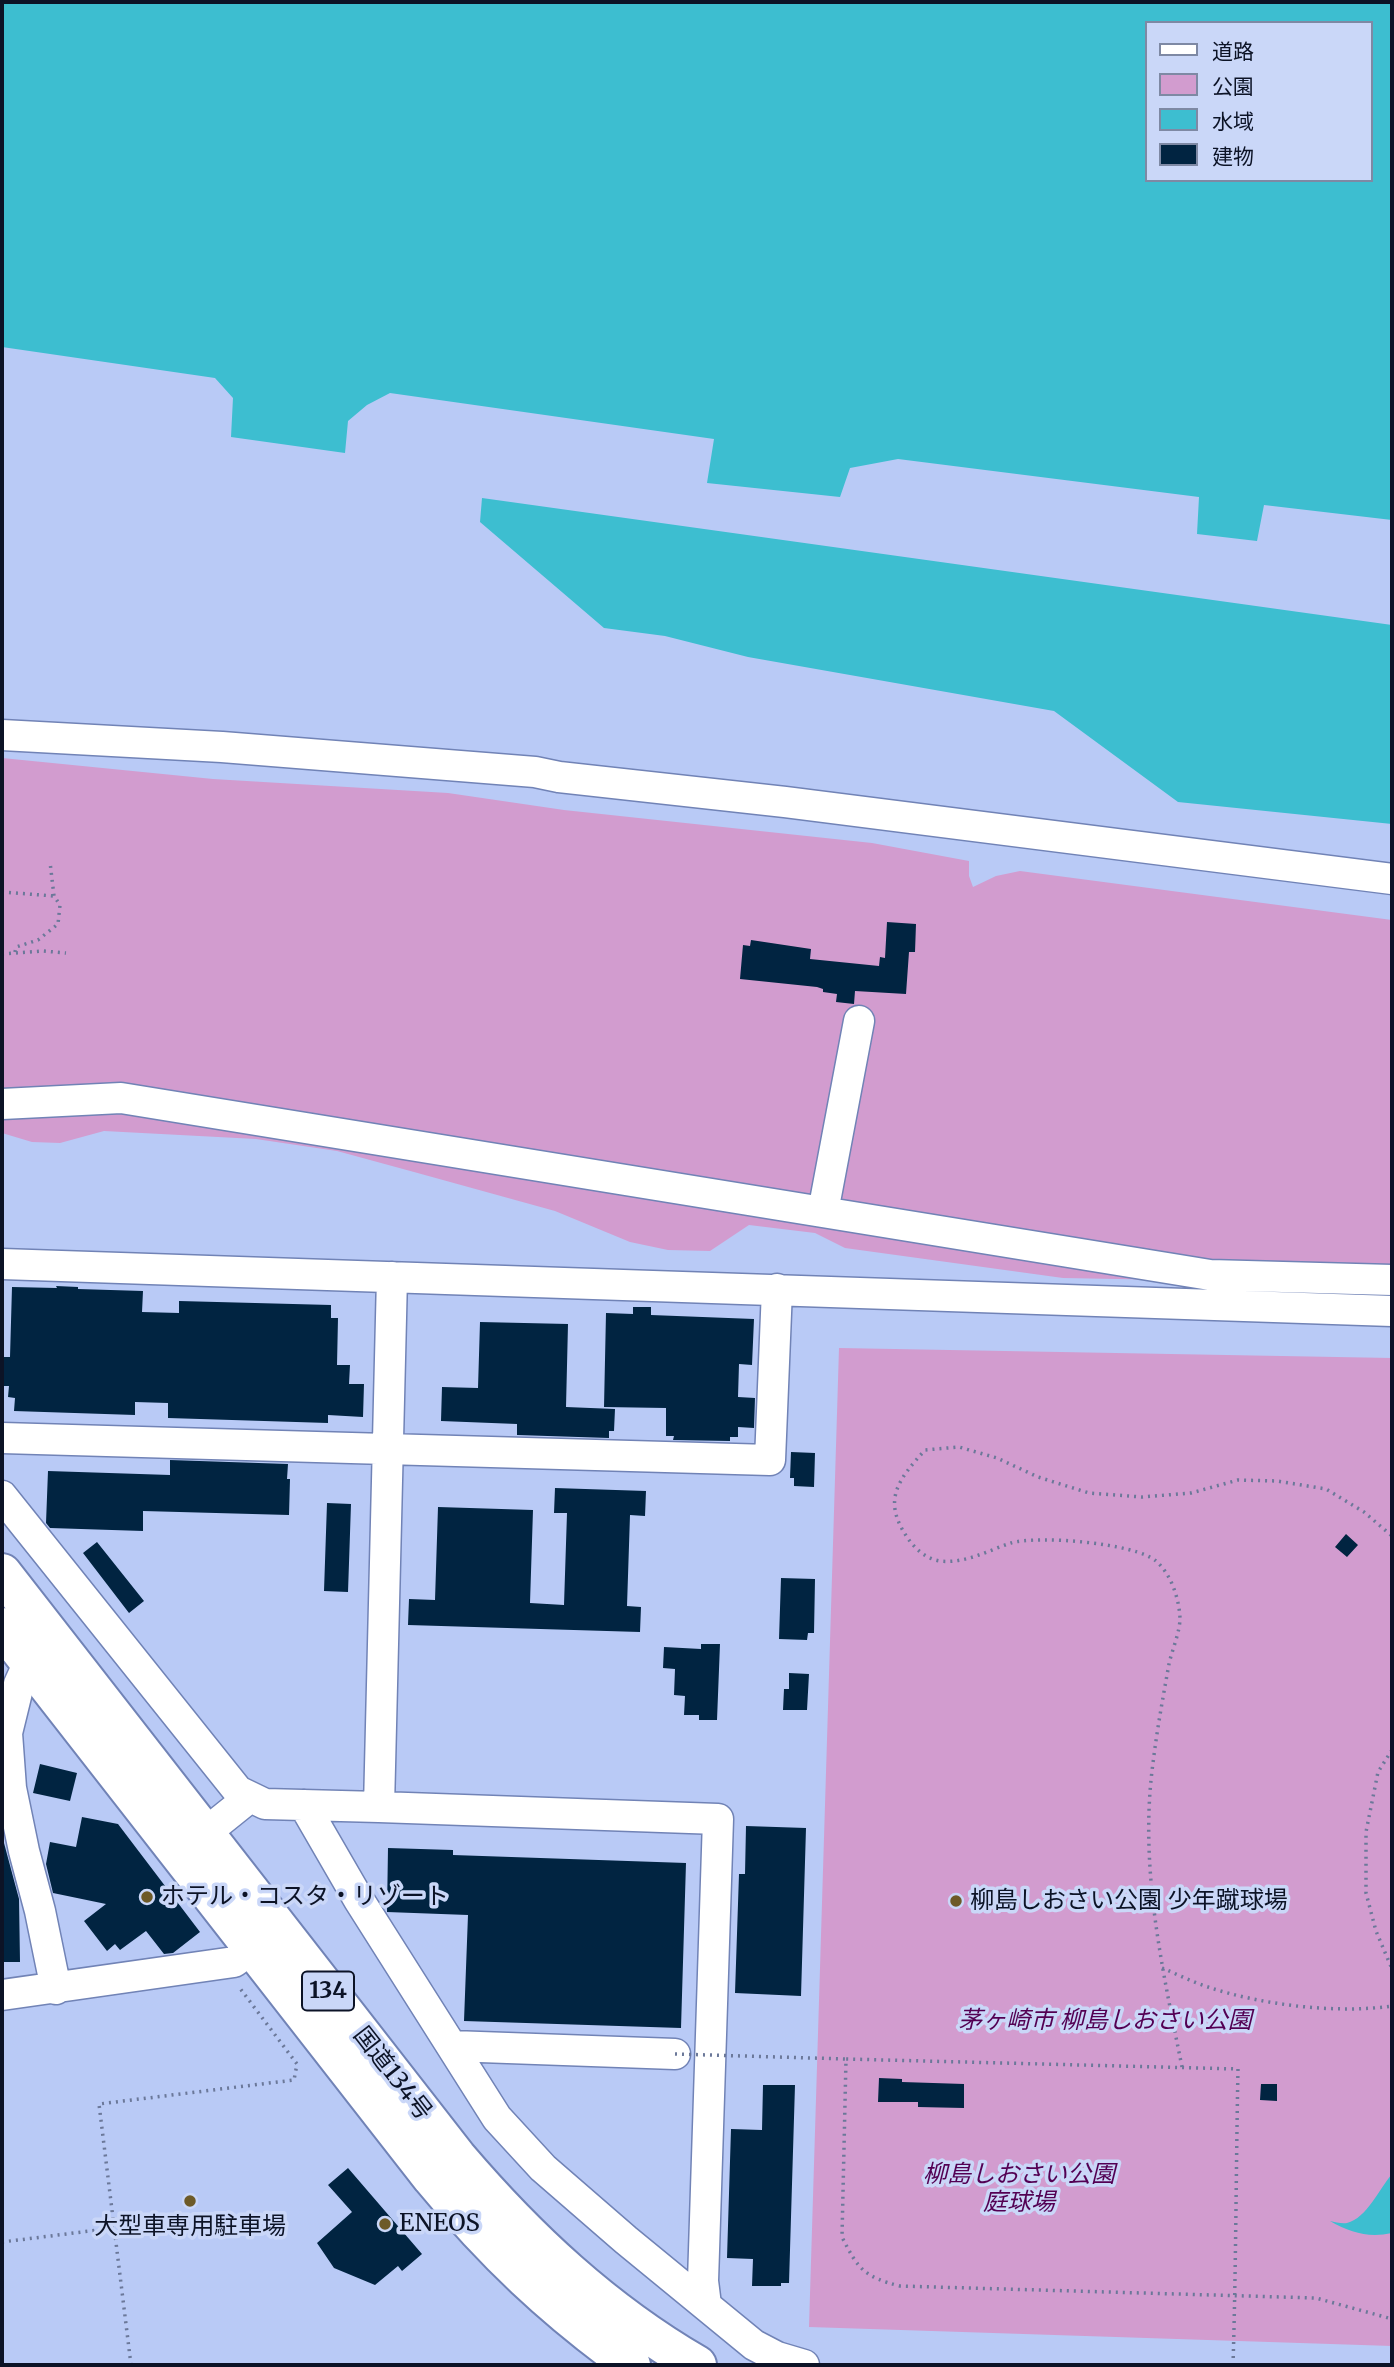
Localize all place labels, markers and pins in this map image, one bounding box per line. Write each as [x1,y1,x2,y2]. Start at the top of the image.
place label: ホテル・コスタ・リゾート [161,1883,449,1911]
place label: 柳島しおさい公園 少年蹴球場 [970,1887,1288,1915]
marker: ホテル・コスタ・リゾート [139,1889,155,1905]
marker: 柳島しおさい公園 少年蹴球場 [948,1893,964,1909]
marker: 大型車専用駐車場 [182,2193,198,2209]
place label: ENEOS [399,2210,480,2238]
place label: 大型車専用駐車場 [94,2213,286,2241]
marker: ENEOS [377,2216,393,2232]

